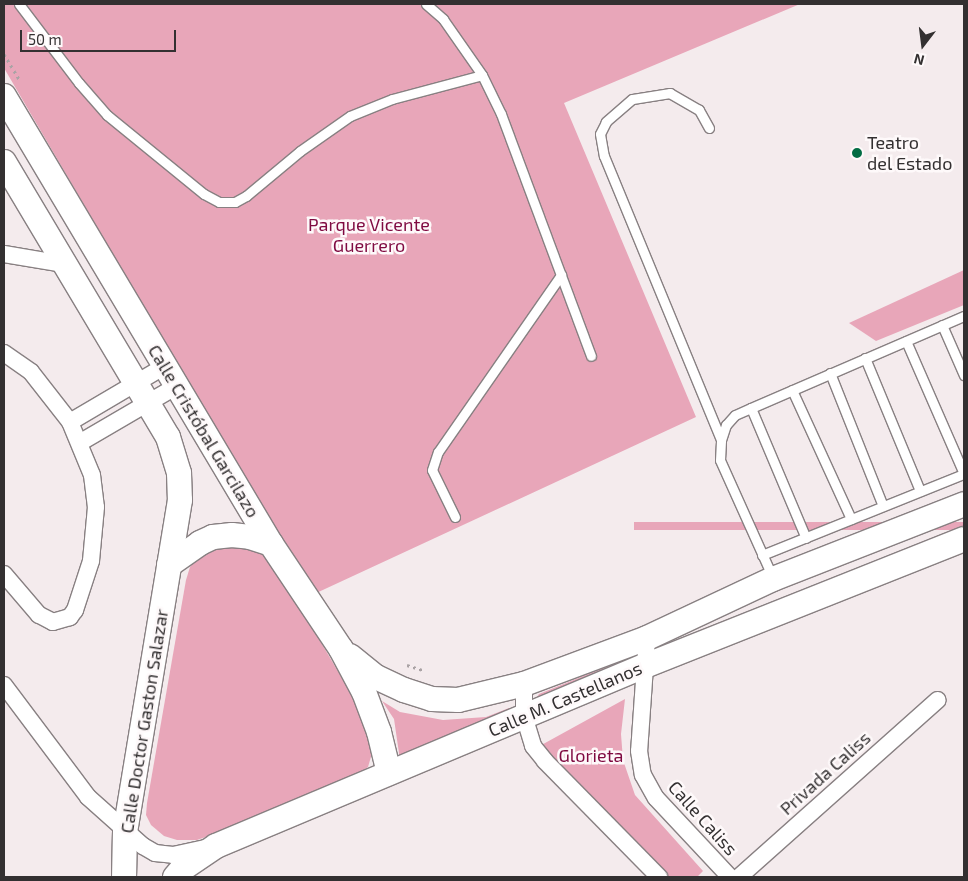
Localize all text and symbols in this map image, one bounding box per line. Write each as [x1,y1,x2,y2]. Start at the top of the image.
scale bar [22,20,179,52]
north arrow [898,20,948,70]
text: 50 m [28,30,62,48]
text: N [912,50,926,69]
place label: Teatro del Estado [867,132,953,174]
marker: Teatro del Estado [851,147,863,159]
park label: Parque Vicente Guerrero [308,214,430,256]
street label: Calle Cristóbal Garcilazo [144,340,264,522]
street label: Calle Doctor Gaston Salazar [116,607,172,835]
street label: Calle M. Castellanos [485,657,645,741]
street label: Privada Caliss [775,727,875,819]
park label: Glorieta [559,744,623,766]
street label: Calle Caliss [664,776,742,860]

